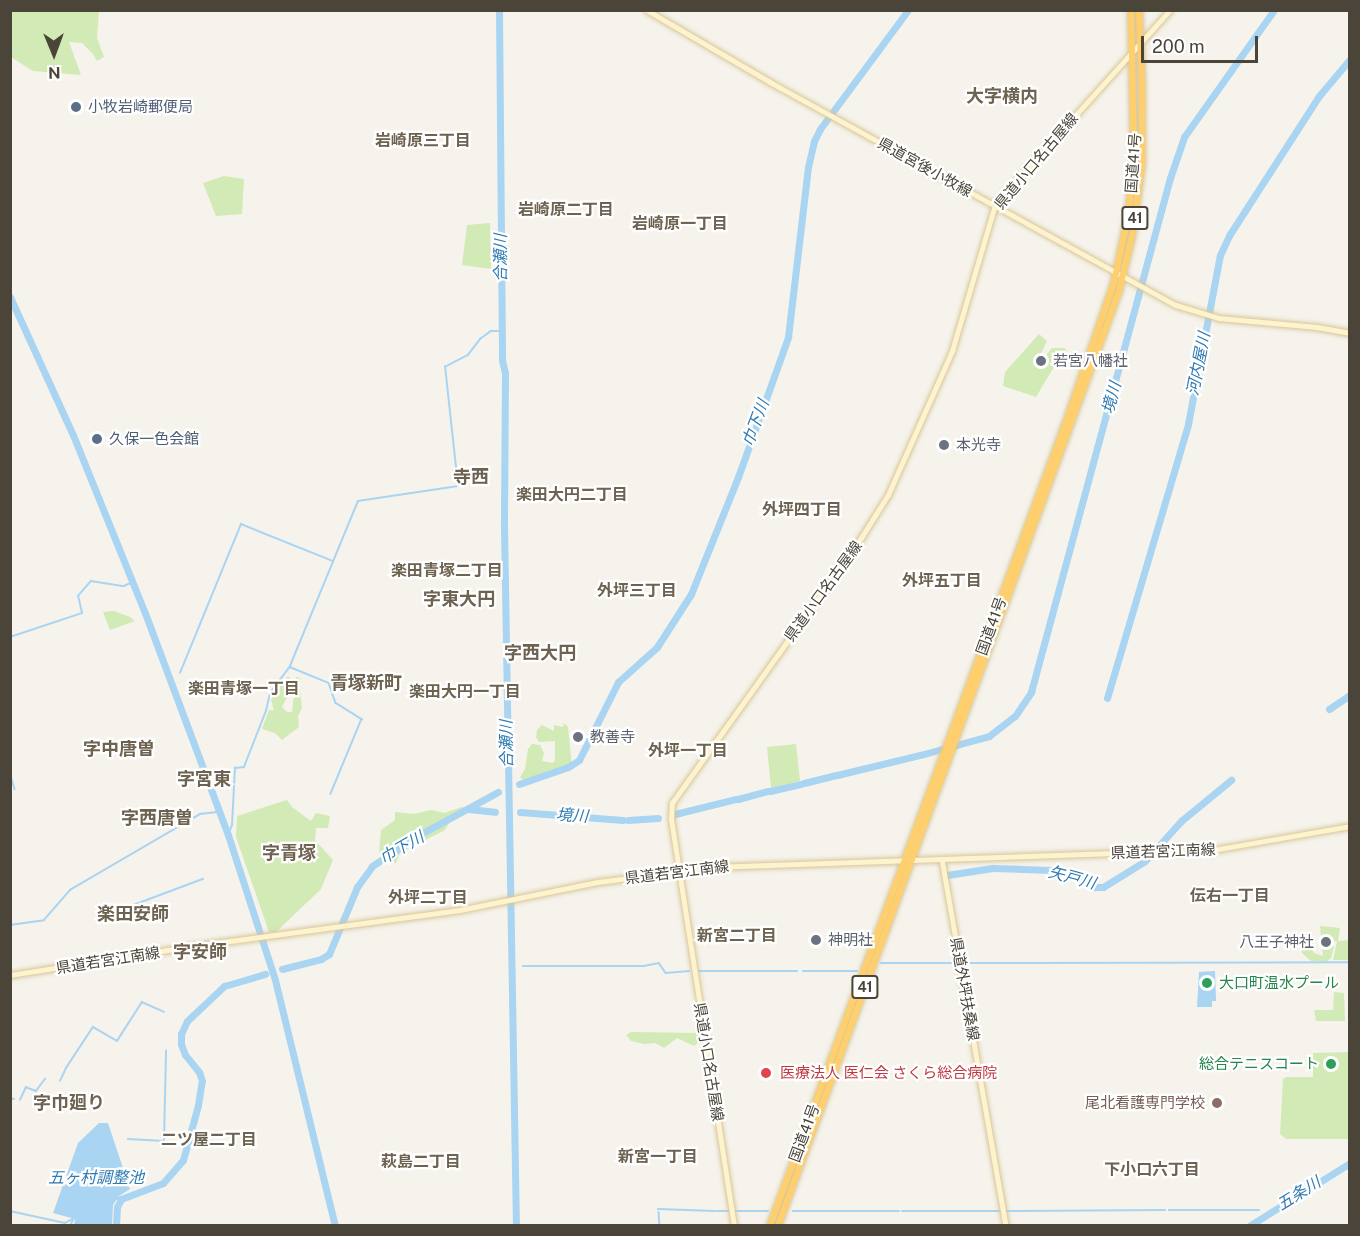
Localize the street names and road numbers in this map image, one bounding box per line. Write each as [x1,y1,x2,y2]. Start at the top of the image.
street label: 県道小口名古屋線 [991,109,1081,213]
street label: 国道41号 [1122,132,1144,194]
street label: 県道宮後小牧線 [875,134,975,200]
road number: 41 [1120,207,1150,229]
street label: 県道小口名古屋線 [780,537,866,645]
street label: 国道41号 [972,594,1010,658]
street label: 県道若宮江南線 [1110,840,1216,862]
street label: 県道若宮江南線 [624,857,730,887]
street label: 県道外坪扶桑線 [947,936,983,1042]
street label: 県道若宮江南線 [55,943,161,977]
road number: 41 [850,976,880,998]
street label: 県道小口名古屋線 [691,1001,727,1123]
street label: 国道41号 [785,1101,823,1165]

